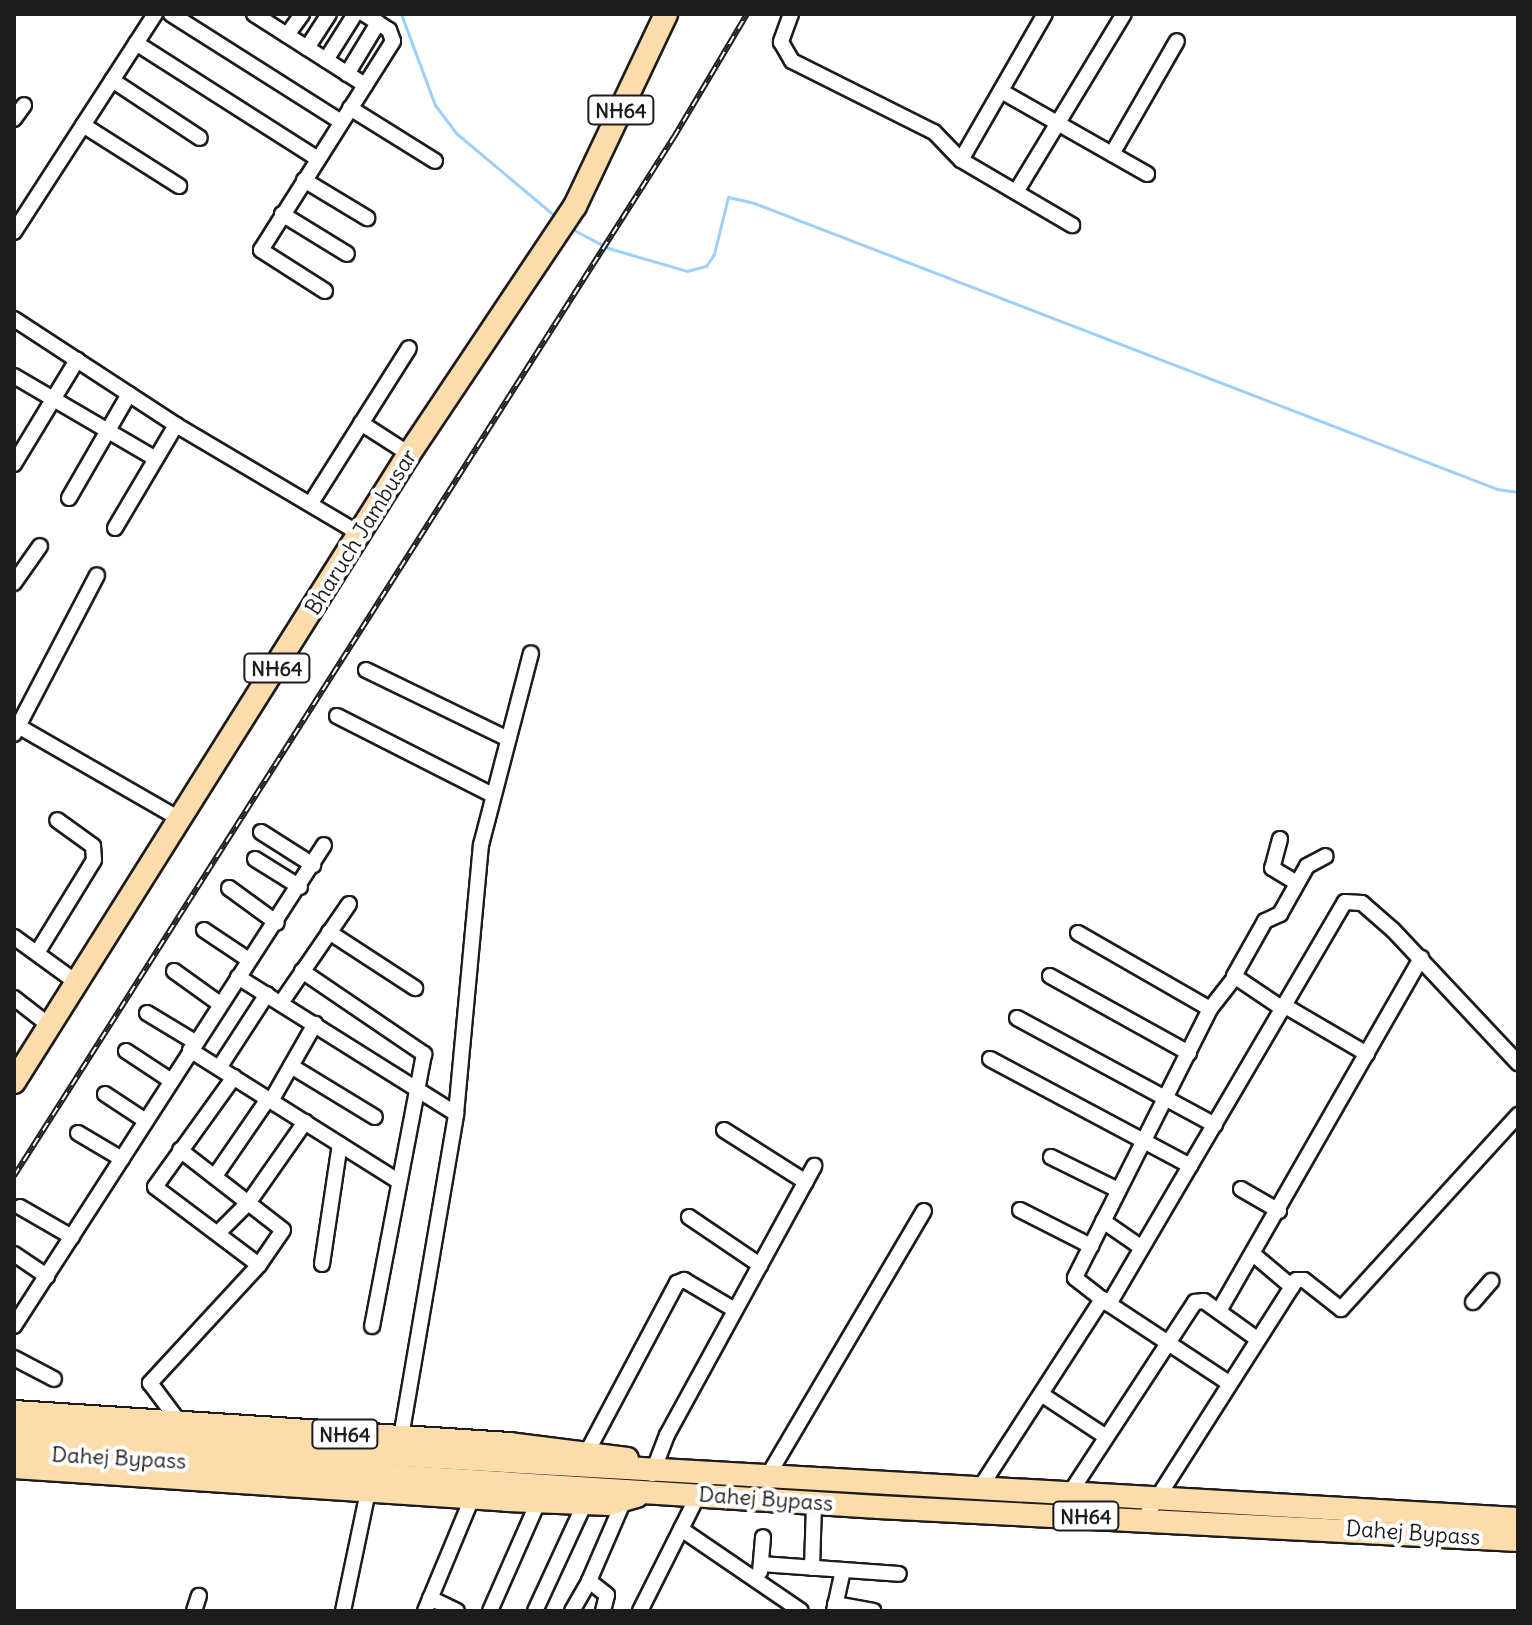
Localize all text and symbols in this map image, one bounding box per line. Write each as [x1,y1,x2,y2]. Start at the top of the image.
road number: NH64 [587,94,655,126]
street label: Bharuch Jambusar [299,444,423,620]
road number: NH64 [243,652,311,684]
road number: NH64 [311,1418,379,1450]
street label: Dahej Bypass [51,1441,187,1475]
street label: Dahej Bypass [698,1481,834,1517]
road number: NH64 [1052,1500,1120,1532]
street label: Dahej Bypass [1345,1515,1481,1551]

